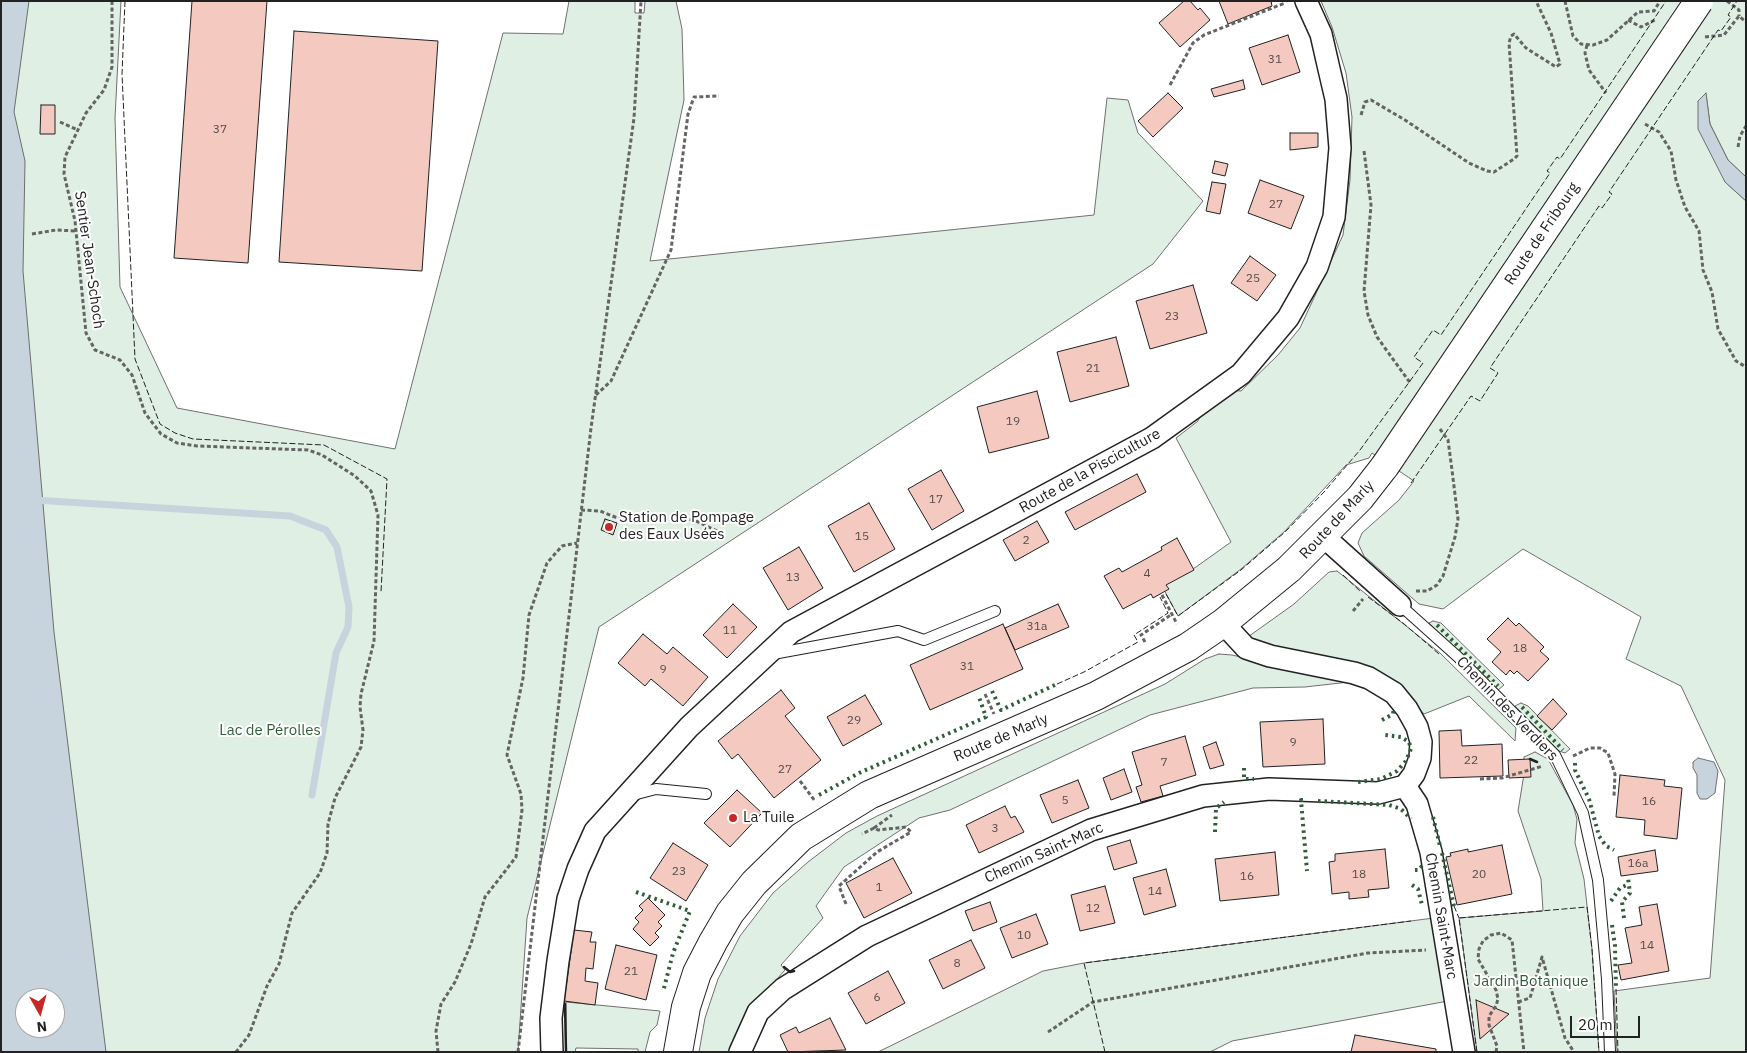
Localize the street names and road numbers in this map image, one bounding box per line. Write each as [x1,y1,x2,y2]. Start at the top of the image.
street label: Route de Fribourg [1501,179,1583,289]
street label: Sentier Jean-Schoch [70,190,108,330]
street label: Route de la Pisciculture [1016,425,1164,517]
street label: Route de Marly [1296,477,1378,563]
street label: Chemin des Verdiers [1452,653,1562,765]
street label: Route de Marly [951,710,1051,766]
street label: Chemin Saint-Marc [982,819,1106,887]
street label: Chemin Saint-Marc [1421,851,1461,981]

